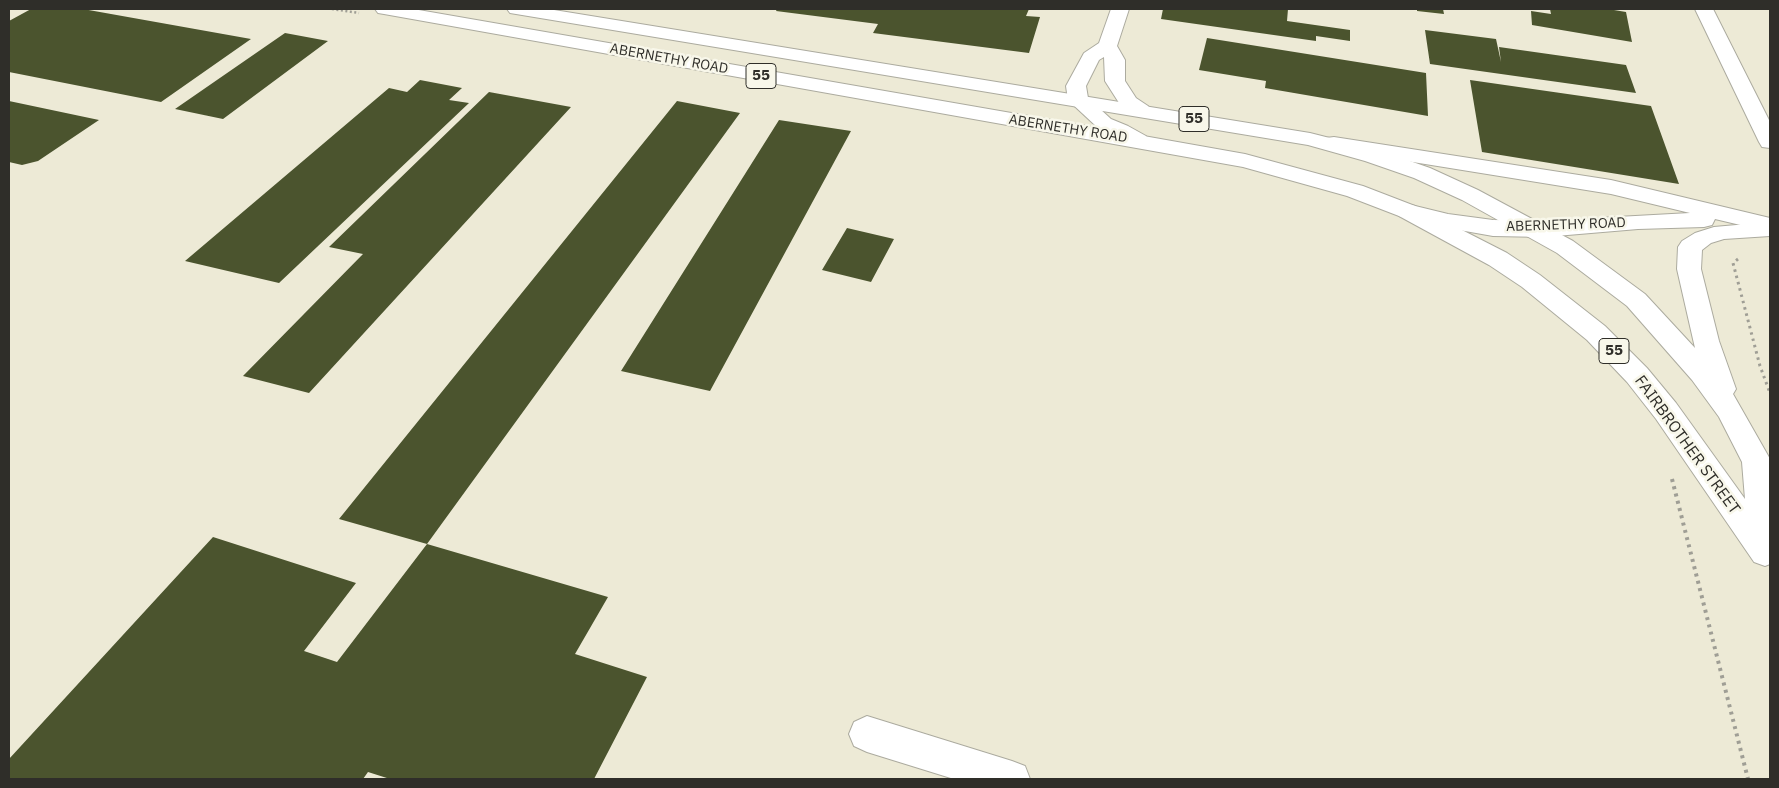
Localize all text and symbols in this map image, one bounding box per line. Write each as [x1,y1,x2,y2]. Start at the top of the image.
street label: ABERNETHY ROAD [609,40,729,78]
road number: 55 [746,64,776,88]
road number: 55 [1179,106,1209,132]
street label: ABERNETHY ROAD [1008,111,1128,147]
street label: ABERNETHY ROAD [1506,215,1626,235]
road number: 55 [1599,338,1629,364]
street label: FAIRBROTHER STREET [1630,372,1744,518]

